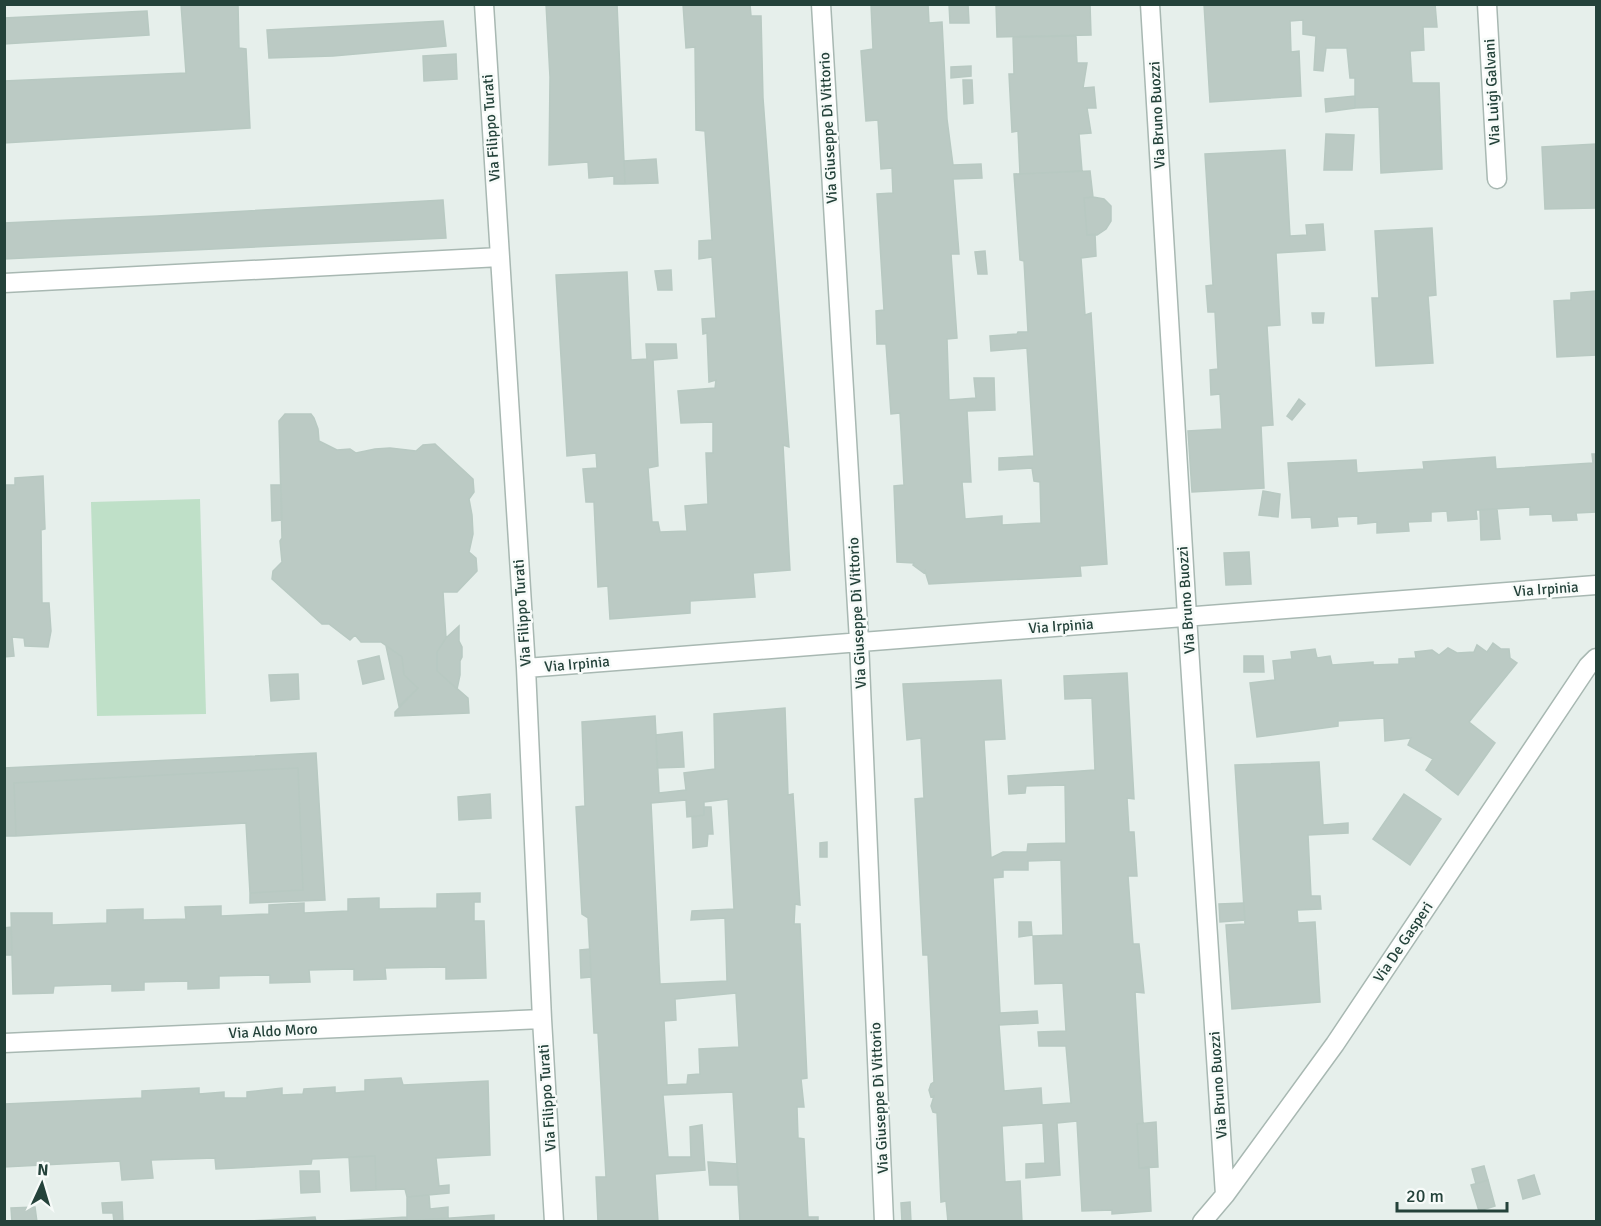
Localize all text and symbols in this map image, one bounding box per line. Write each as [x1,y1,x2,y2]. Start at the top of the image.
street label: Via Luigi Galvani [1480,38,1504,146]
street label: Via Giuseppe Di Vittorio [815,52,841,204]
street label: Via Bruno Buozzi [1145,61,1169,169]
street label: Via Filippo Turati [478,74,504,182]
street label: Via Giuseppe Di Vittorio [844,537,870,689]
street label: Via Bruno Buozzi [1173,546,1199,654]
street label: Via Filippo Turati [509,559,535,667]
street label: Via Irpinia [1513,578,1579,600]
street label: Via Irpinia [1028,615,1094,637]
street label: Via Irpinia [544,652,610,676]
street label: Via De Gasperi [1369,898,1437,986]
street label: Via Aldo Moro [228,1020,318,1042]
street label: Via Giuseppe Di Vittorio [866,1022,892,1174]
street label: Via Bruno Buozzi [1205,1031,1231,1139]
street label: Via Filippo Turati [534,1044,560,1152]
north arrow [12,1154,72,1214]
text: N [37,1160,49,1180]
scale bar [1397,1175,1506,1213]
text: 20 m [1406,1185,1444,1207]

